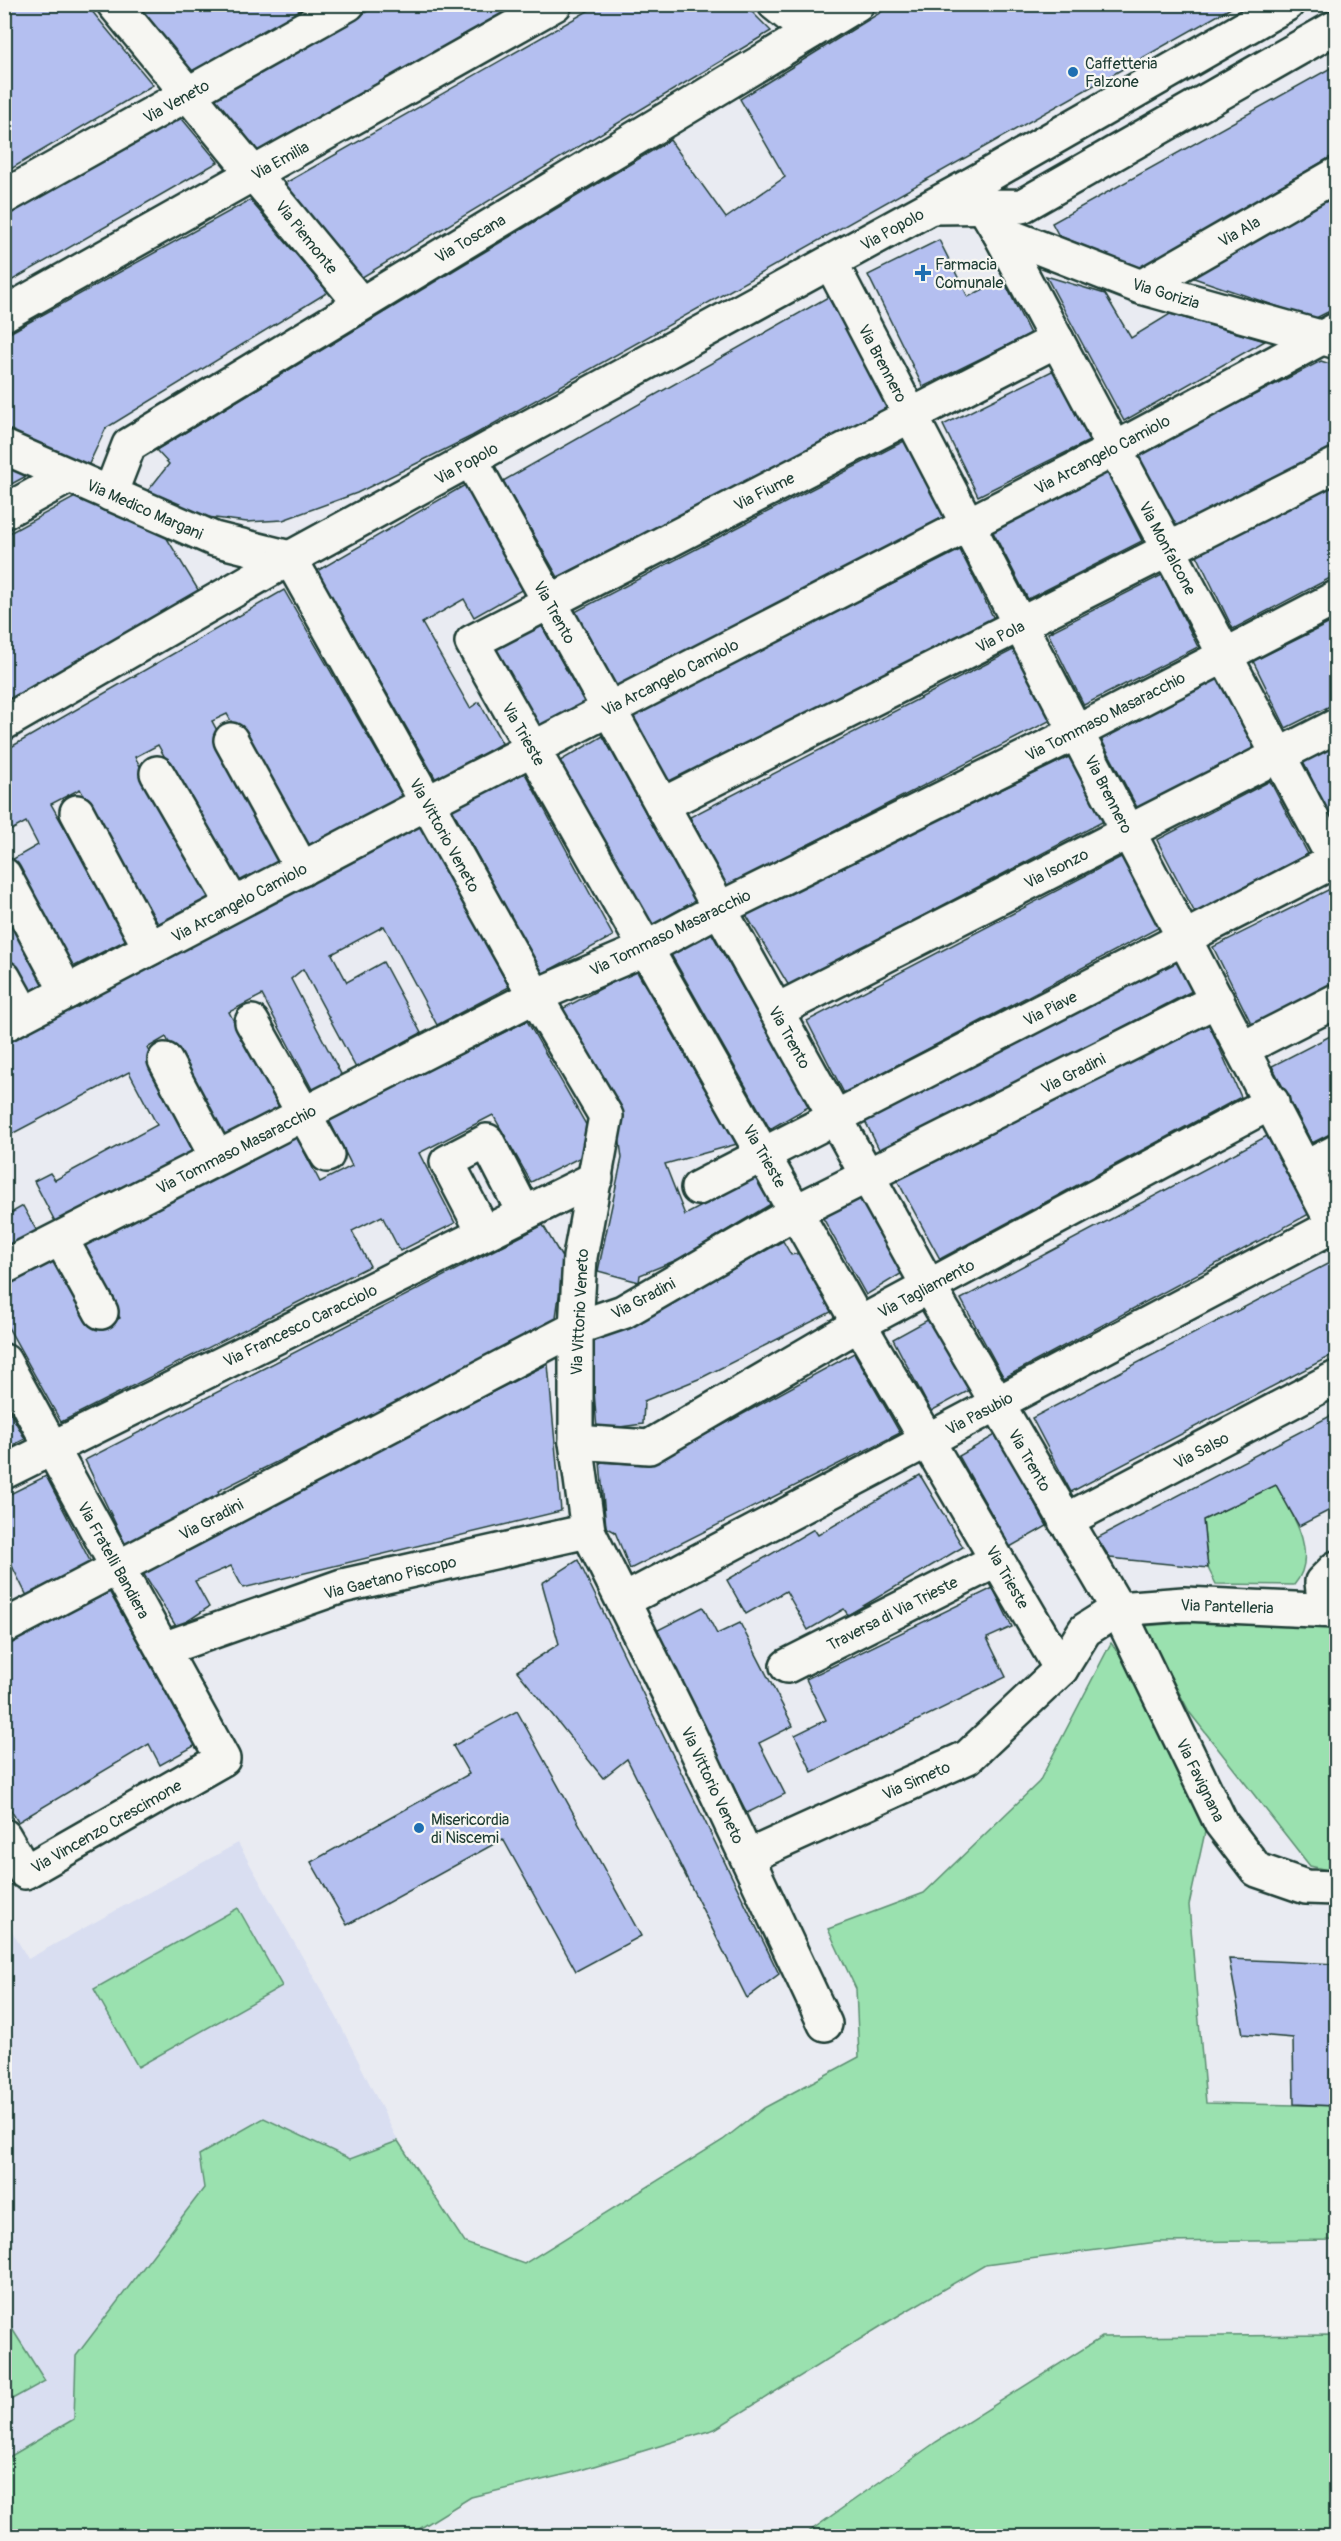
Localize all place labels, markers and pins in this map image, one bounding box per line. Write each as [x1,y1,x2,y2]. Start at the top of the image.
place label: Caffetteria Falzone [1085,54,1157,92]
marker: Caffetteria Falzone [1066,65,1080,79]
place label: Farmacia Comunale [935,255,1004,293]
marker: Farmacia Comunale [916,266,930,280]
place label: Misericordia di Niscemi [431,1810,509,1848]
marker: Misericordia di Niscemi [412,1821,426,1835]

